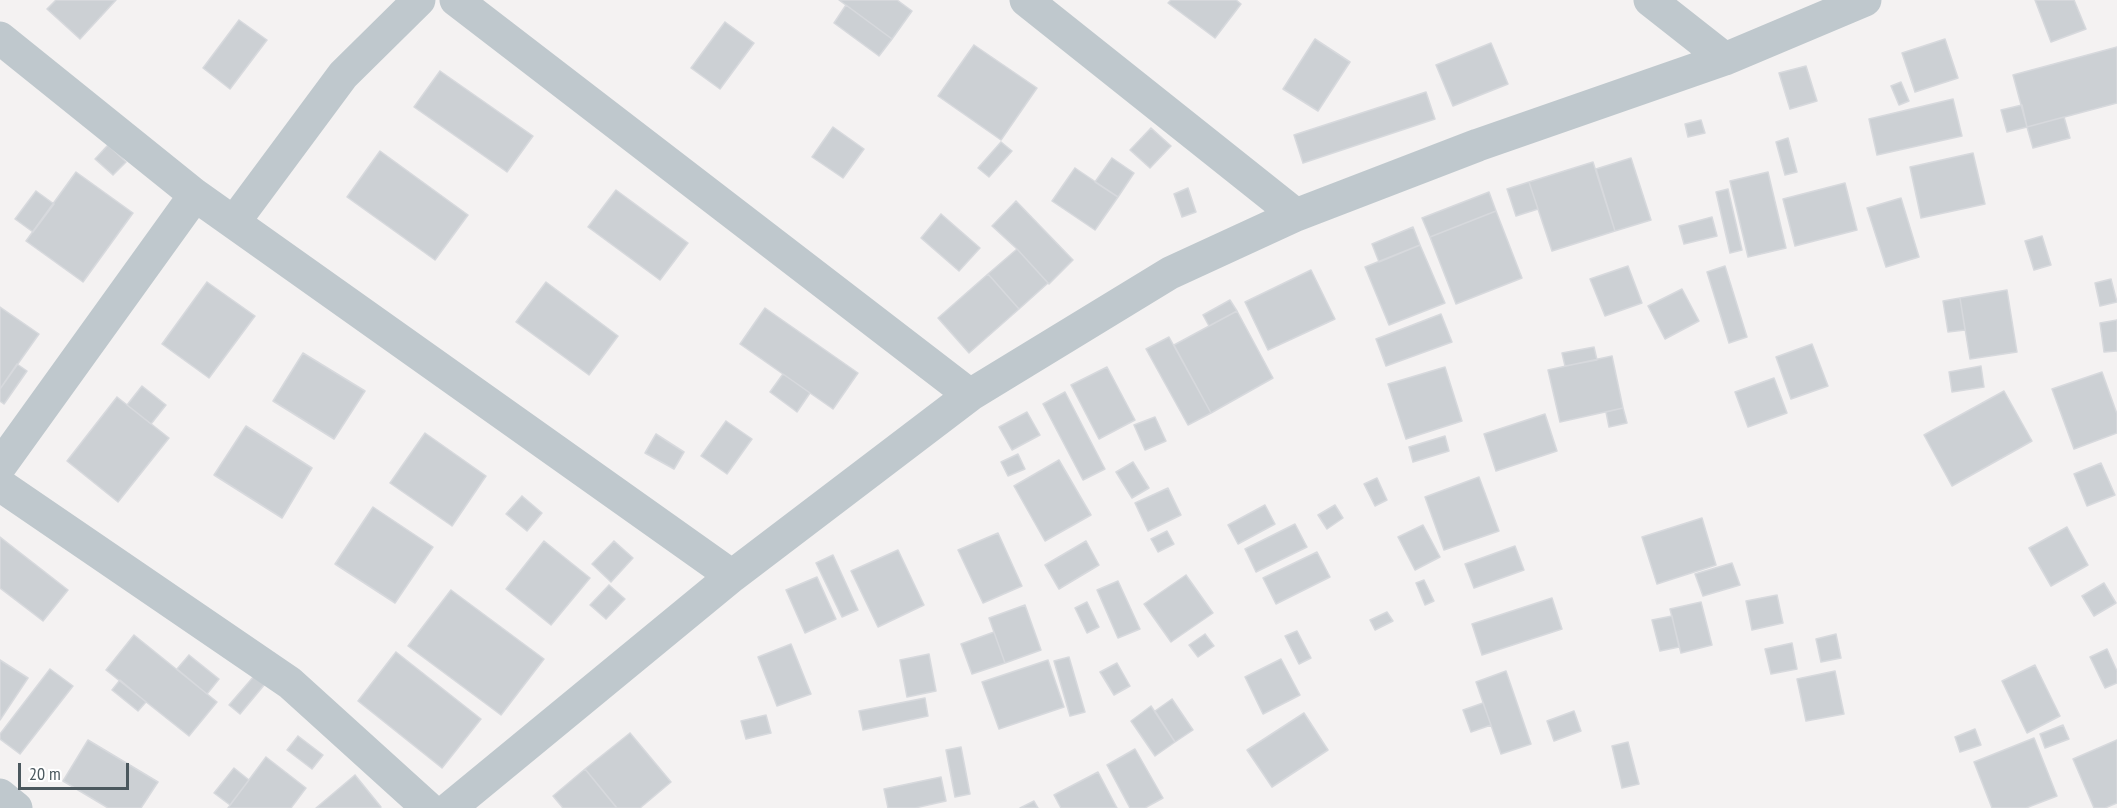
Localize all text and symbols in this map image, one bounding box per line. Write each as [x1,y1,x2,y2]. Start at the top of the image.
scale bar [21,751,132,789]
text: 20 m [29,762,61,785]

